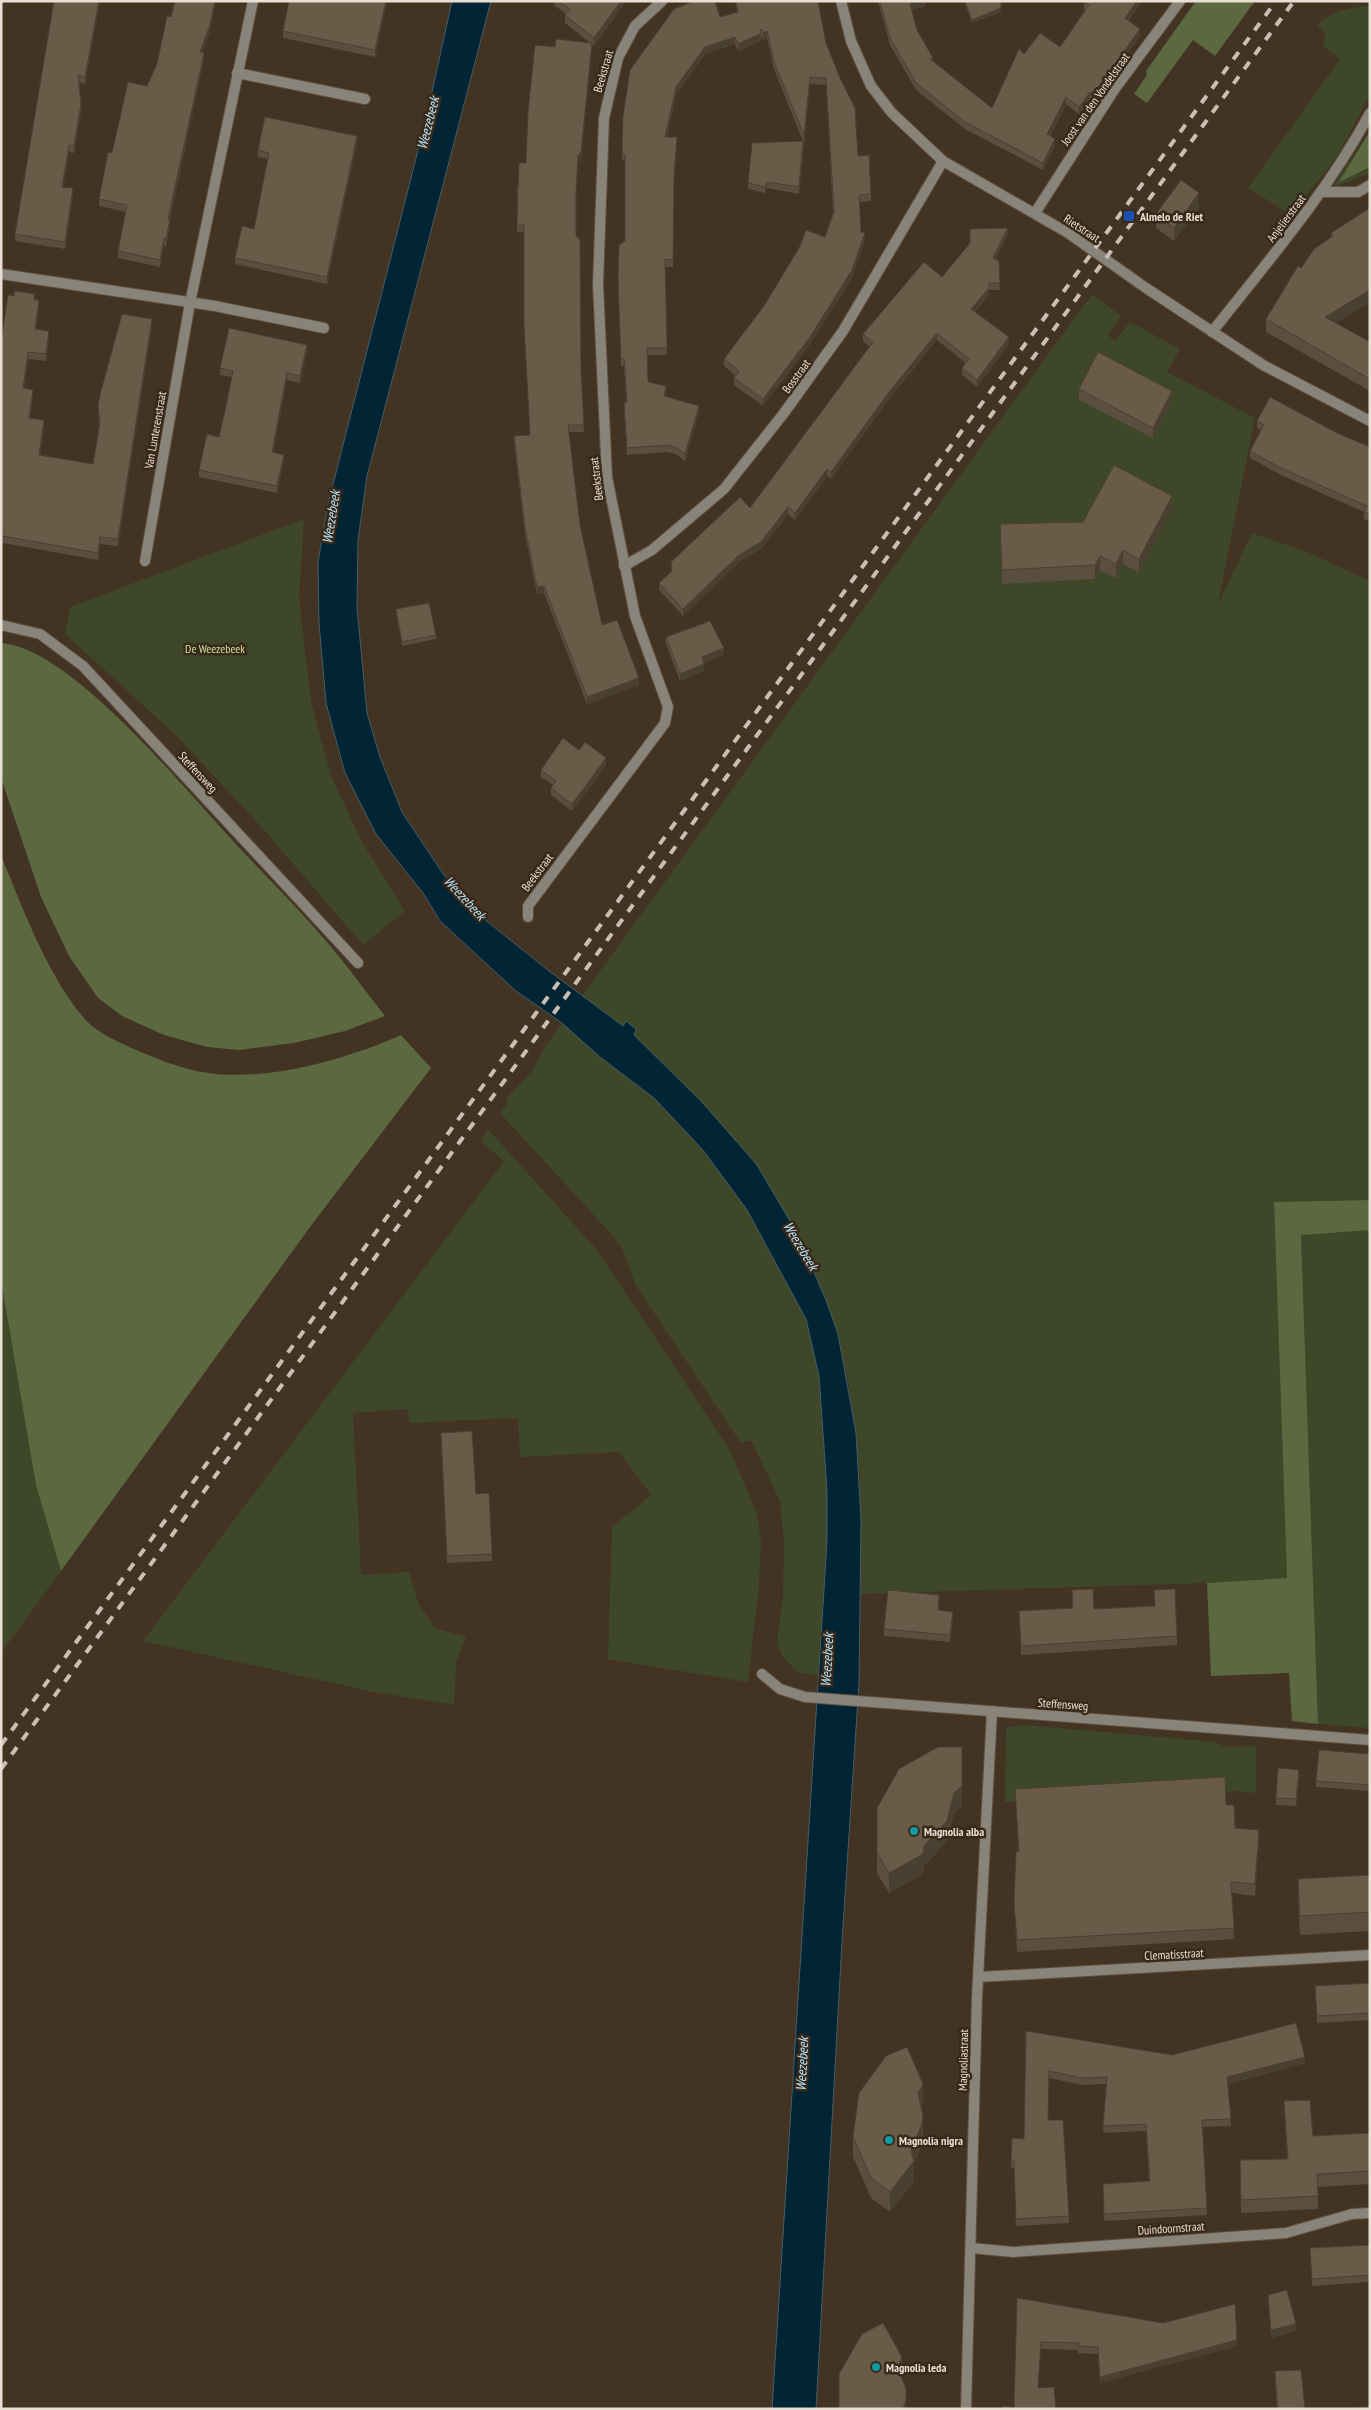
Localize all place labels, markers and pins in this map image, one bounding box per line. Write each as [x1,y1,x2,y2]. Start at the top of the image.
marker: Almelo de Riet [1122,209,1136,223]
place label: Almelo de Riet [1139,209,1204,224]
place label: Magnolia alba [924,1824,984,1839]
marker: Magnolia alba [908,1825,920,1837]
place label: Magnolia nigra [899,2133,963,2148]
marker: Magnolia nigra [883,2134,895,2146]
place label: Magnolia leda [886,2360,946,2375]
marker: Magnolia leda [870,2361,882,2373]

